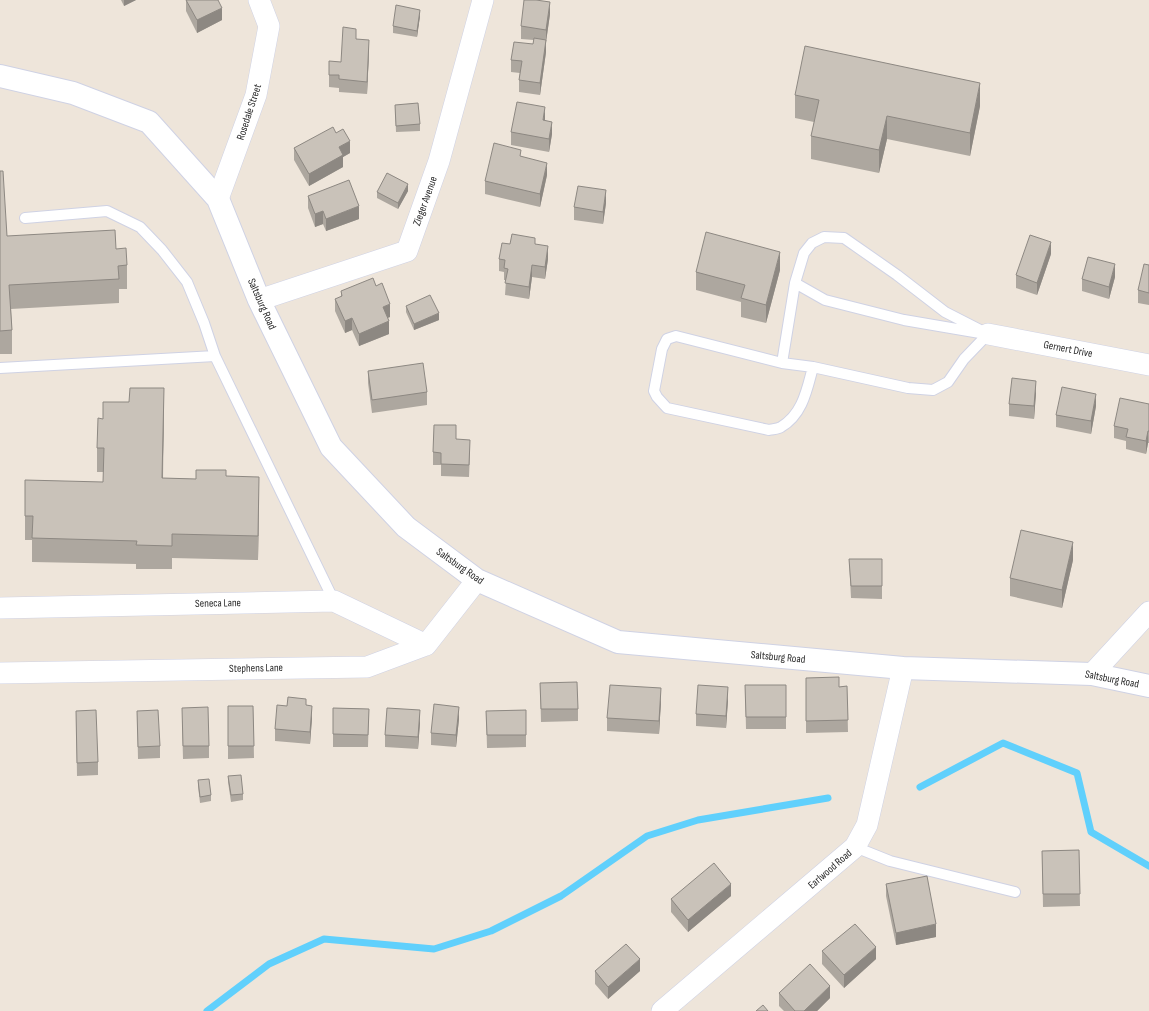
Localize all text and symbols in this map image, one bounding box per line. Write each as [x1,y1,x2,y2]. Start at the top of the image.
street label: Rosedale Street [234,82,264,142]
street label: Zieger Avenue [410,175,440,227]
street label: Saltsburg Road [245,276,279,332]
street label: Gernert Drive [1042,338,1094,360]
street label: Saltsburg Road [434,545,486,587]
street label: Seneca Lane [195,596,241,610]
street label: Saltsburg Road [750,648,806,666]
street label: Stephens Lane [229,661,283,675]
street label: Saltsburg Road [1084,667,1140,691]
street label: Earlwood Road [805,846,855,892]

